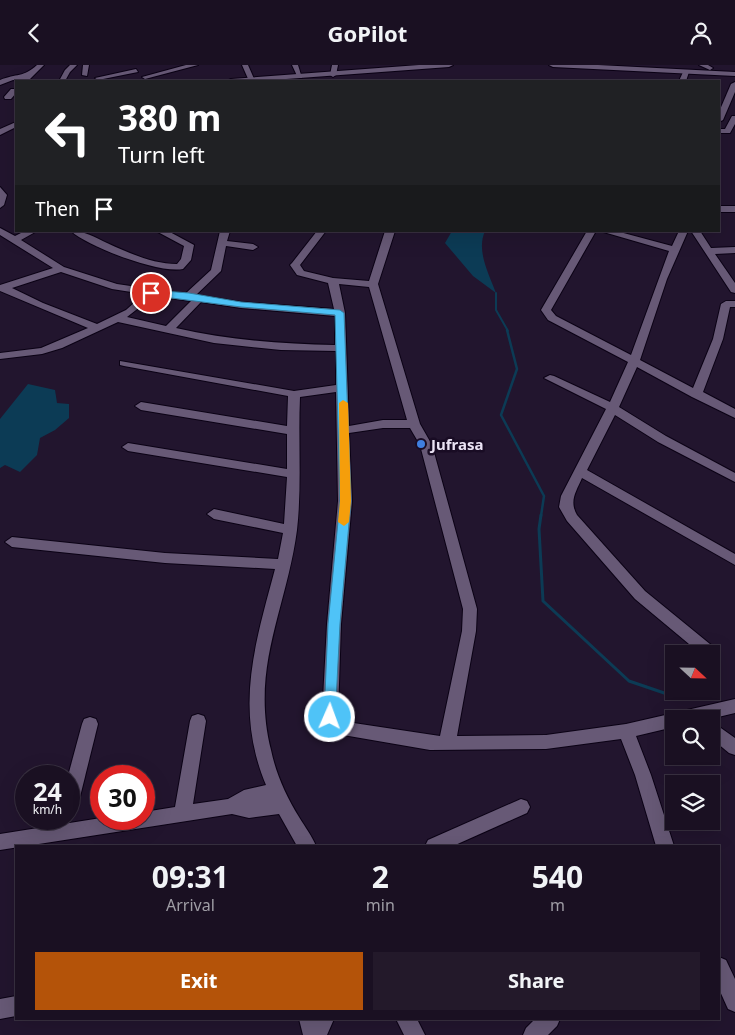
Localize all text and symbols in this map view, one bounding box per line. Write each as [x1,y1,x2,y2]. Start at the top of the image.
text: GoPilot [328,18,407,48]
icon: back [20,19,48,47]
icon: person [687,19,715,47]
text: 380 m [118,94,221,141]
icon: left [35,100,100,165]
text: Turn left [118,139,205,169]
icon: arrive [90,195,118,223]
text: Then [35,196,80,222]
pin [130,272,172,314]
icon: arrive [137,279,165,307]
place label: Jufrasa [429,434,483,454]
marker: Jufrasa [415,438,427,450]
north arrow [665,645,720,700]
map controls [665,645,720,830]
position arrow [303,690,355,742]
button: search [665,710,720,765]
speed limit sign: 30 [90,765,155,830]
text: 24 [33,774,62,808]
button: layers [665,775,720,830]
text: km/h [33,801,62,818]
text: 09:31 [152,856,229,897]
text: 2 [372,856,389,897]
text: 540 [532,856,583,897]
text: Arrival [166,894,215,916]
text: min [366,894,395,916]
text: m [550,894,565,916]
button: Exit [35,952,363,1010]
button: Share [373,952,700,1010]

